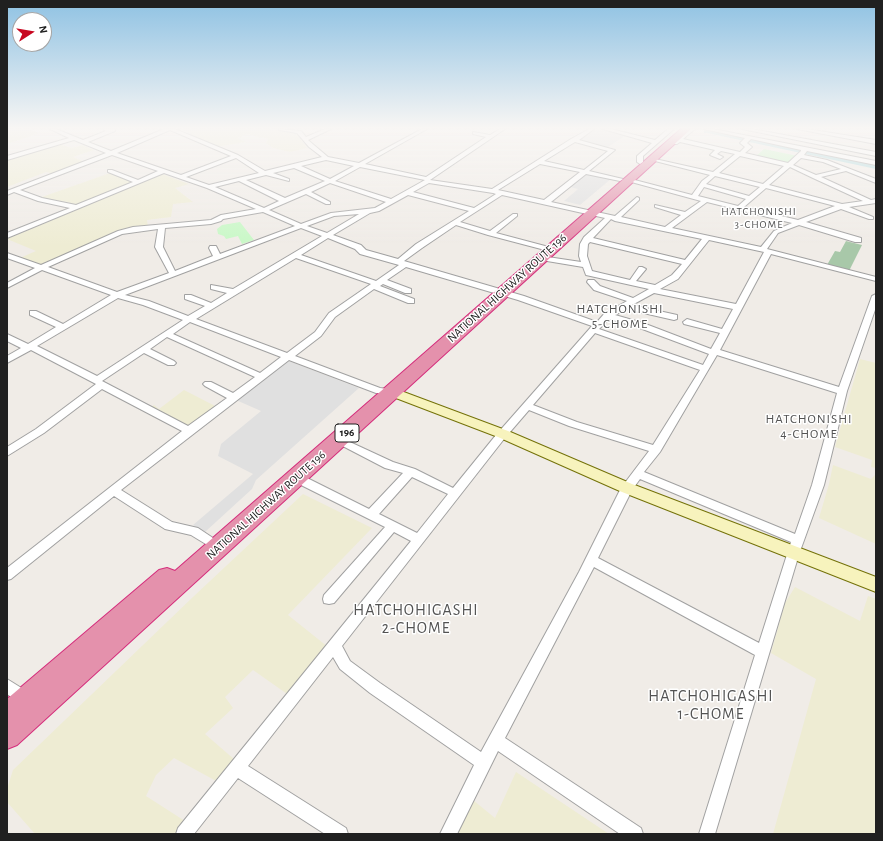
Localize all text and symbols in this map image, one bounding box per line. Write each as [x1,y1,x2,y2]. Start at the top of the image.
north arrow [12,12,52,52]
text: N [37,25,49,34]
district label: HATCHONISHI 3-CHOME [721,205,797,231]
street label: NATIONAL HIGHWAY ROUTE 196 [444,231,570,345]
district label: HATCHONISHI 5-CHOME [576,301,664,332]
district label: HATCHONISHI 4-CHOME [765,411,853,442]
road number: 196 [335,424,359,442]
street label: NATIONAL HIGHWAY ROUTE 196 [203,448,329,562]
district label: HATCHOHIGASHI 2-CHOME [353,600,479,638]
district label: HATCHOHIGASHI 1-CHOME [648,686,774,724]

